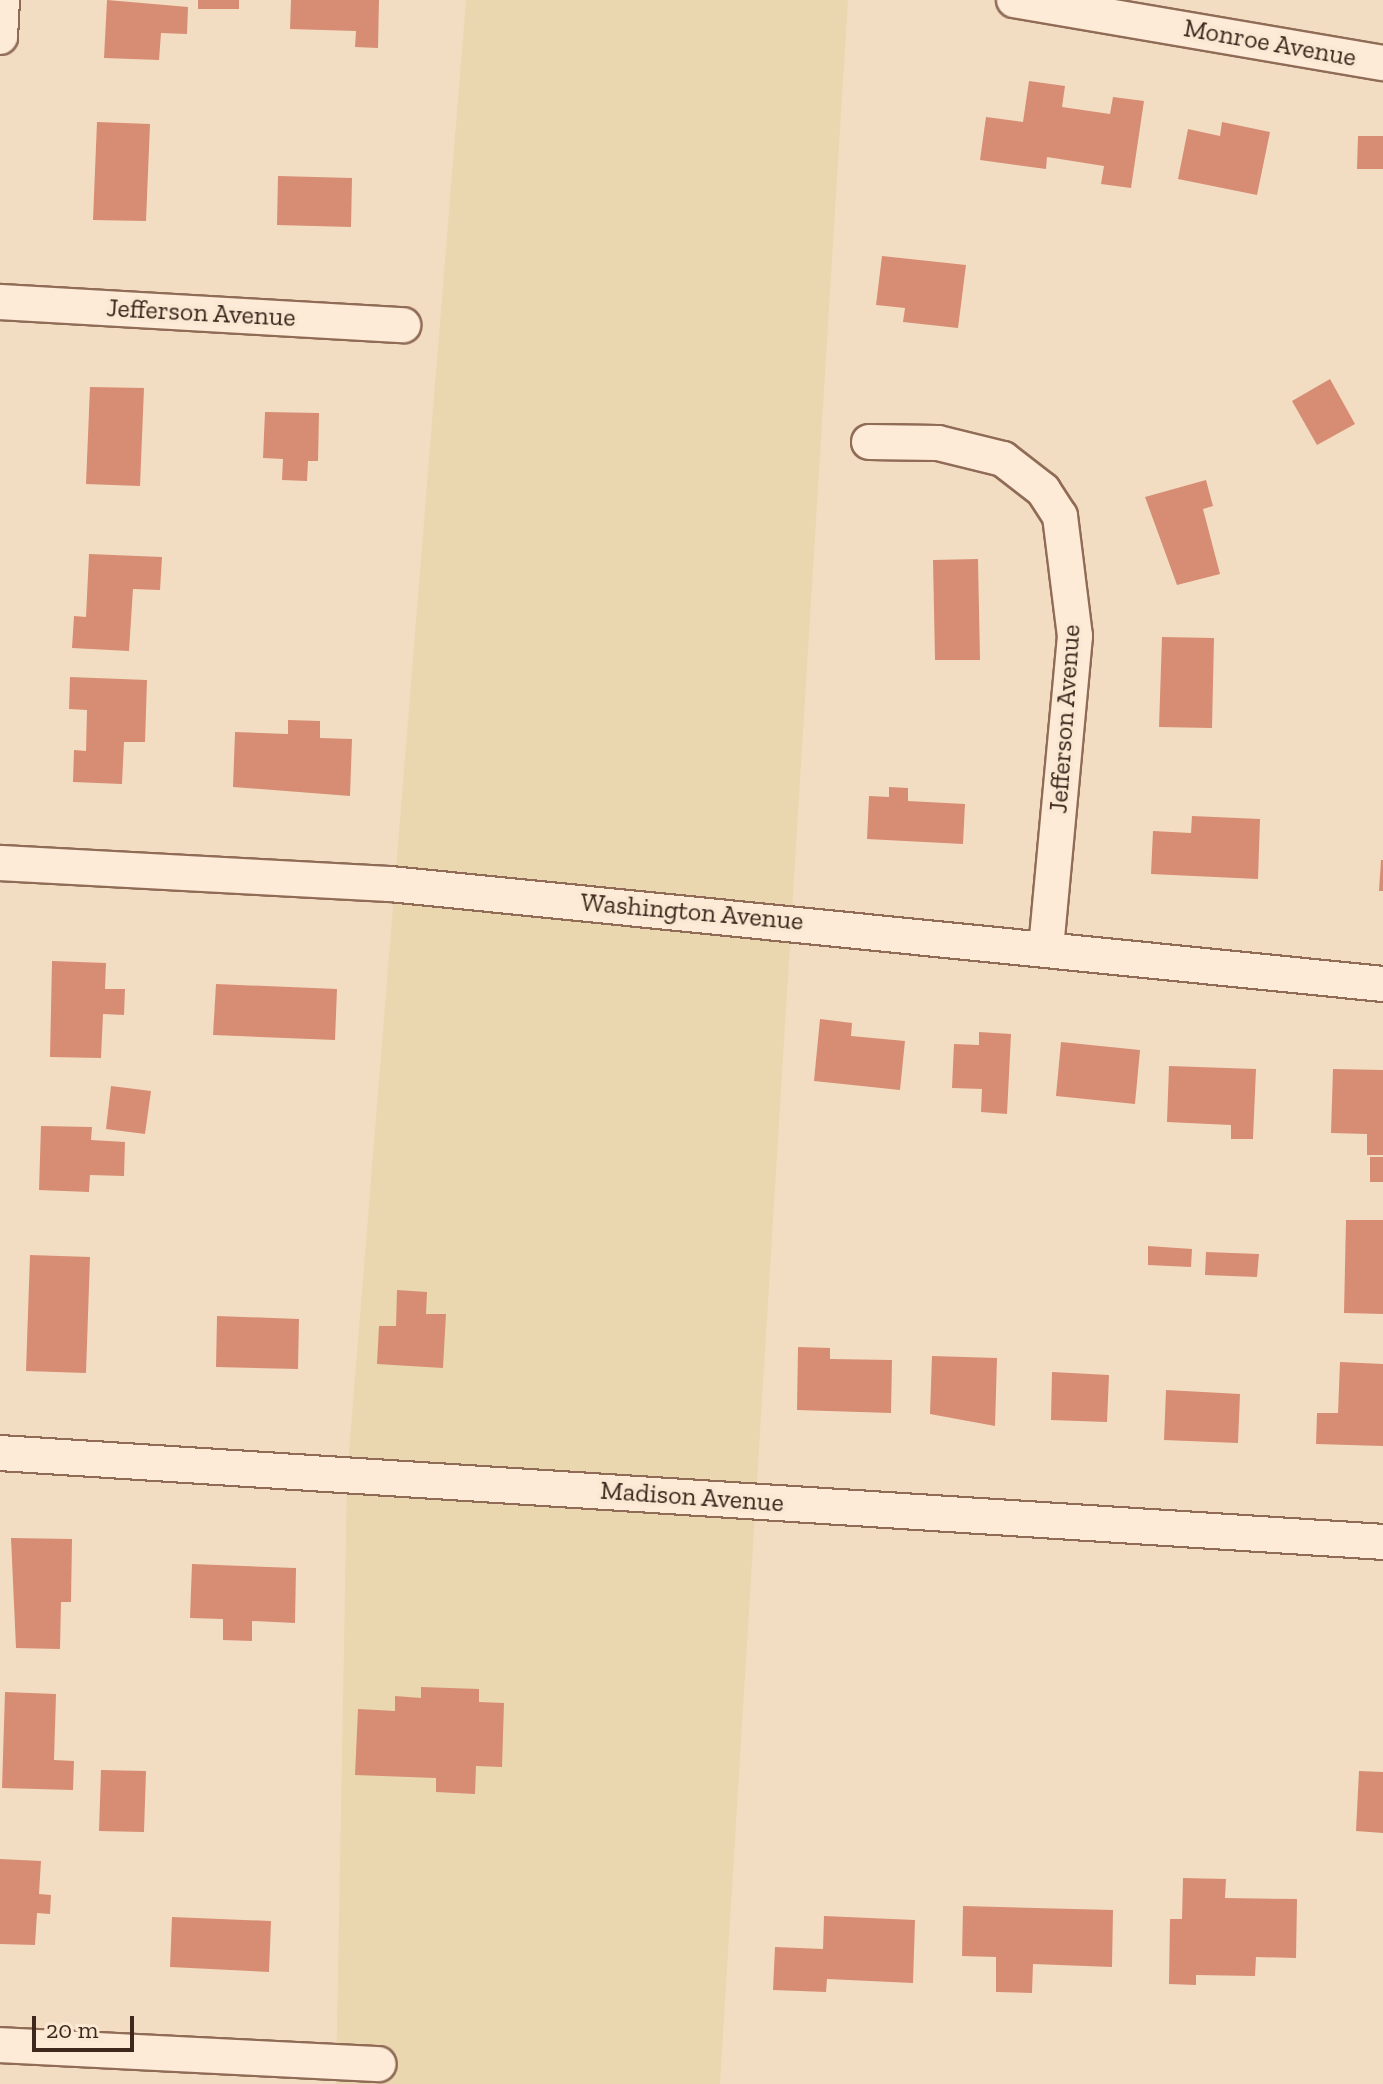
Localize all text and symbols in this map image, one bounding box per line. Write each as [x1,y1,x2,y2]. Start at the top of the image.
street label: Monroe Avenue [1181,12,1359,74]
street label: Jefferson Avenue [105,292,297,334]
street label: Jefferson Avenue [1043,623,1087,815]
street label: Washington Avenue [579,887,805,937]
street label: Madison Avenue [599,1475,785,1519]
scale bar [36,2000,138,2050]
text: 20 m [46,2015,98,2044]

